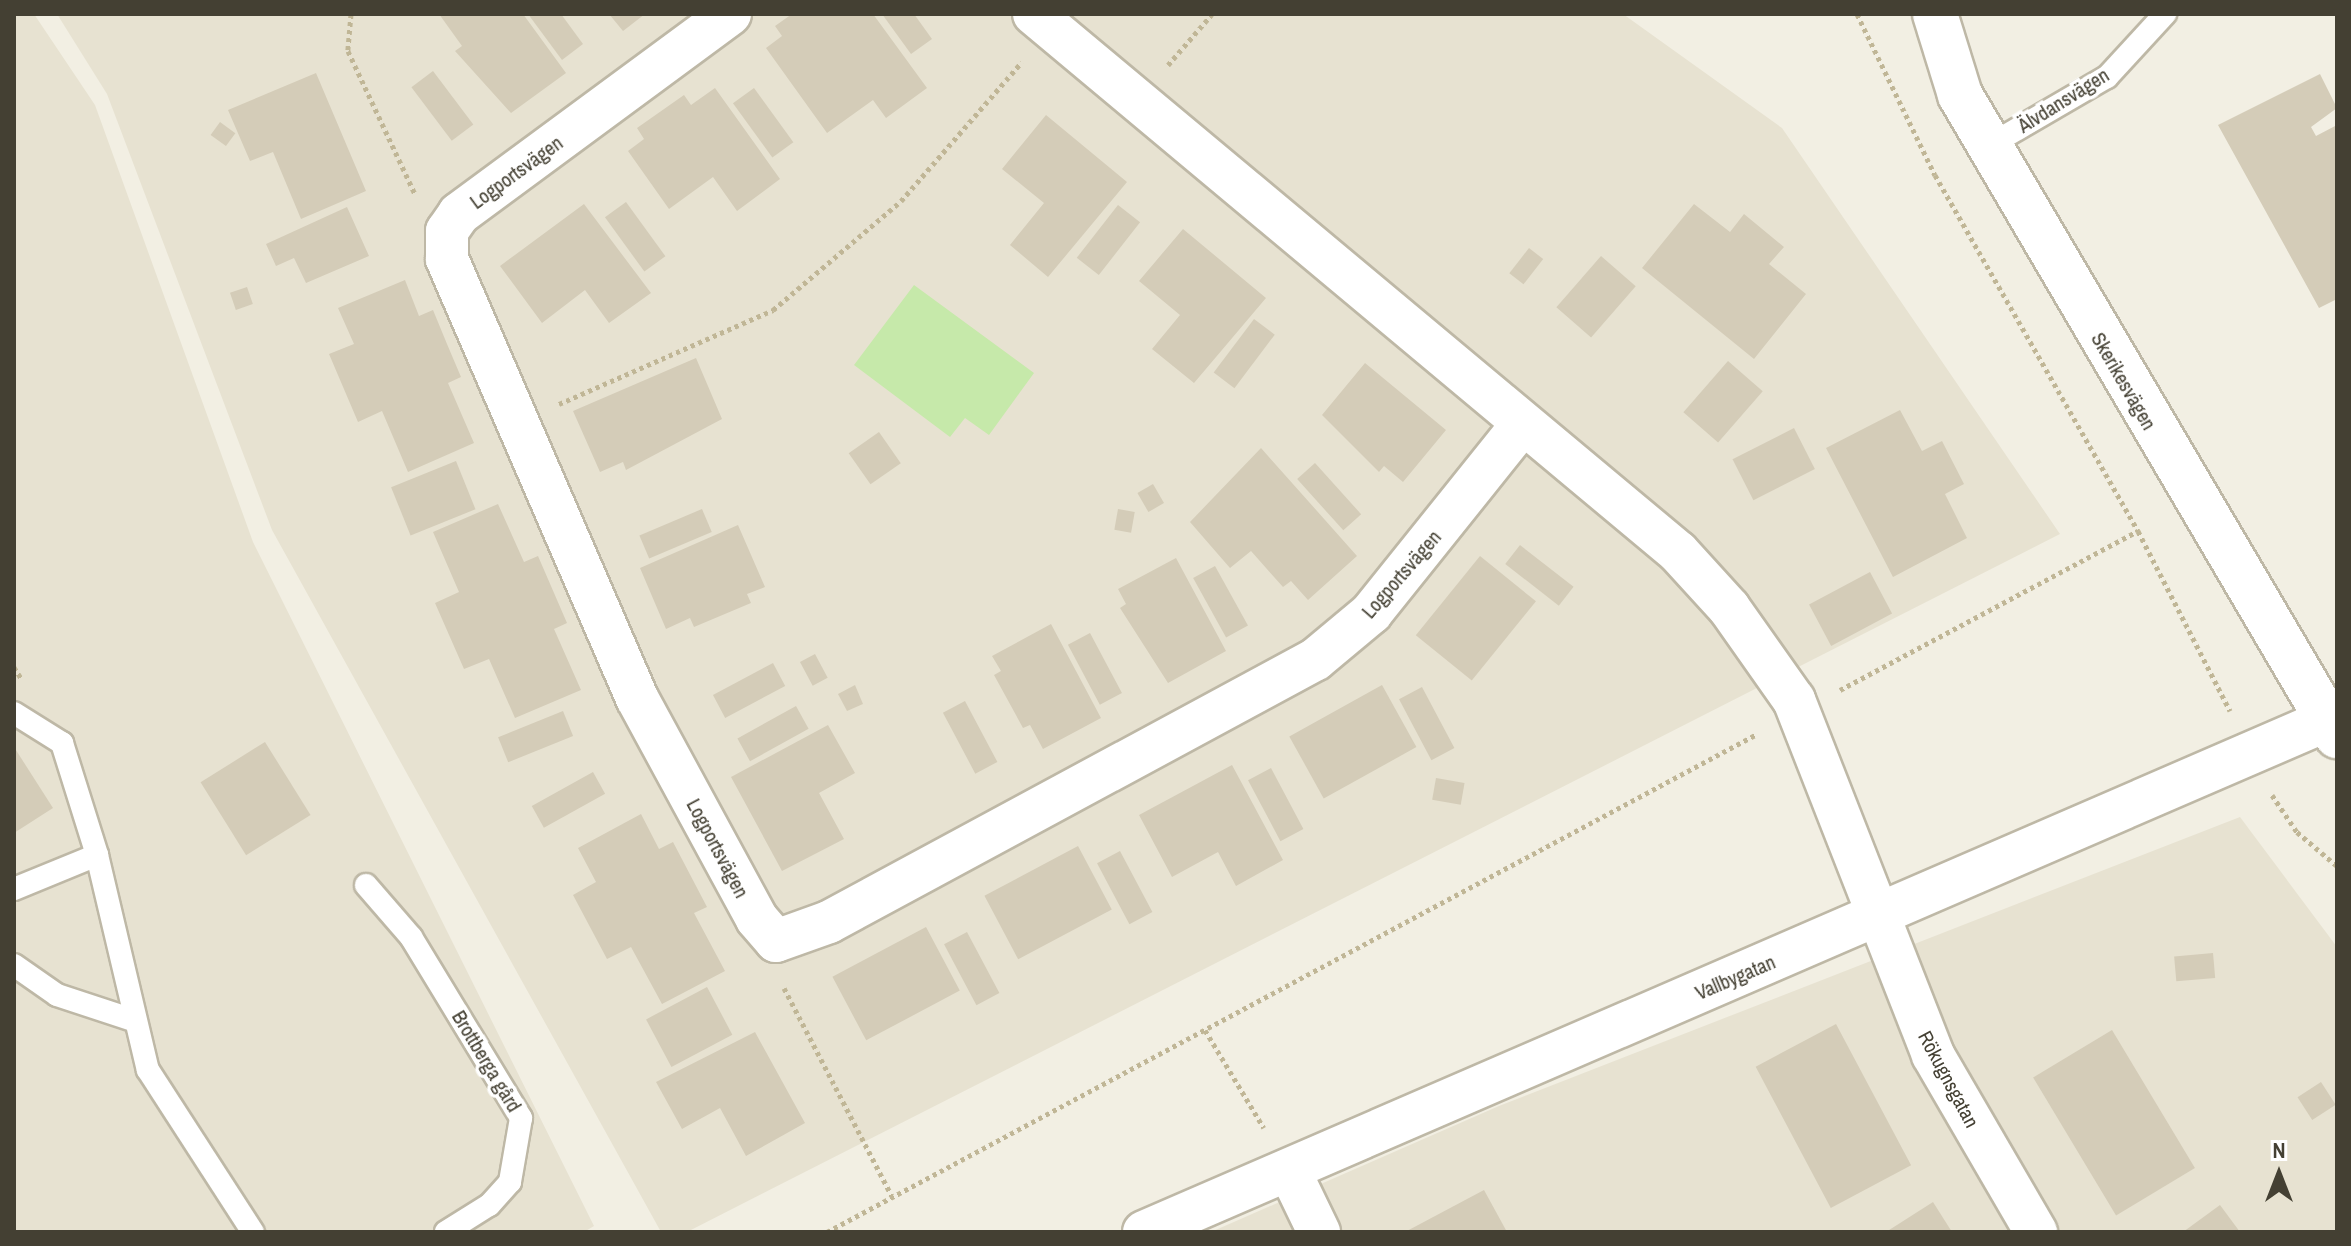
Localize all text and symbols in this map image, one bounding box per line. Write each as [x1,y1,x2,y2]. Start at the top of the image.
street label: Älvdansvägen [2013,63,2113,137]
street label: Logportsvägen [465,130,567,214]
street label: Skerikesvägen [2086,328,2162,434]
street label: Logportsvägen [1356,525,1446,623]
street label: Logportsvägen [682,794,754,902]
street label: Vallbygatan [1691,949,1779,1005]
street label: Brottberga gård [447,1006,527,1116]
street label: Rökugnsgatan [1914,1027,1984,1131]
north arrow [2239,1134,2319,1214]
text: N [2272,1135,2286,1165]

